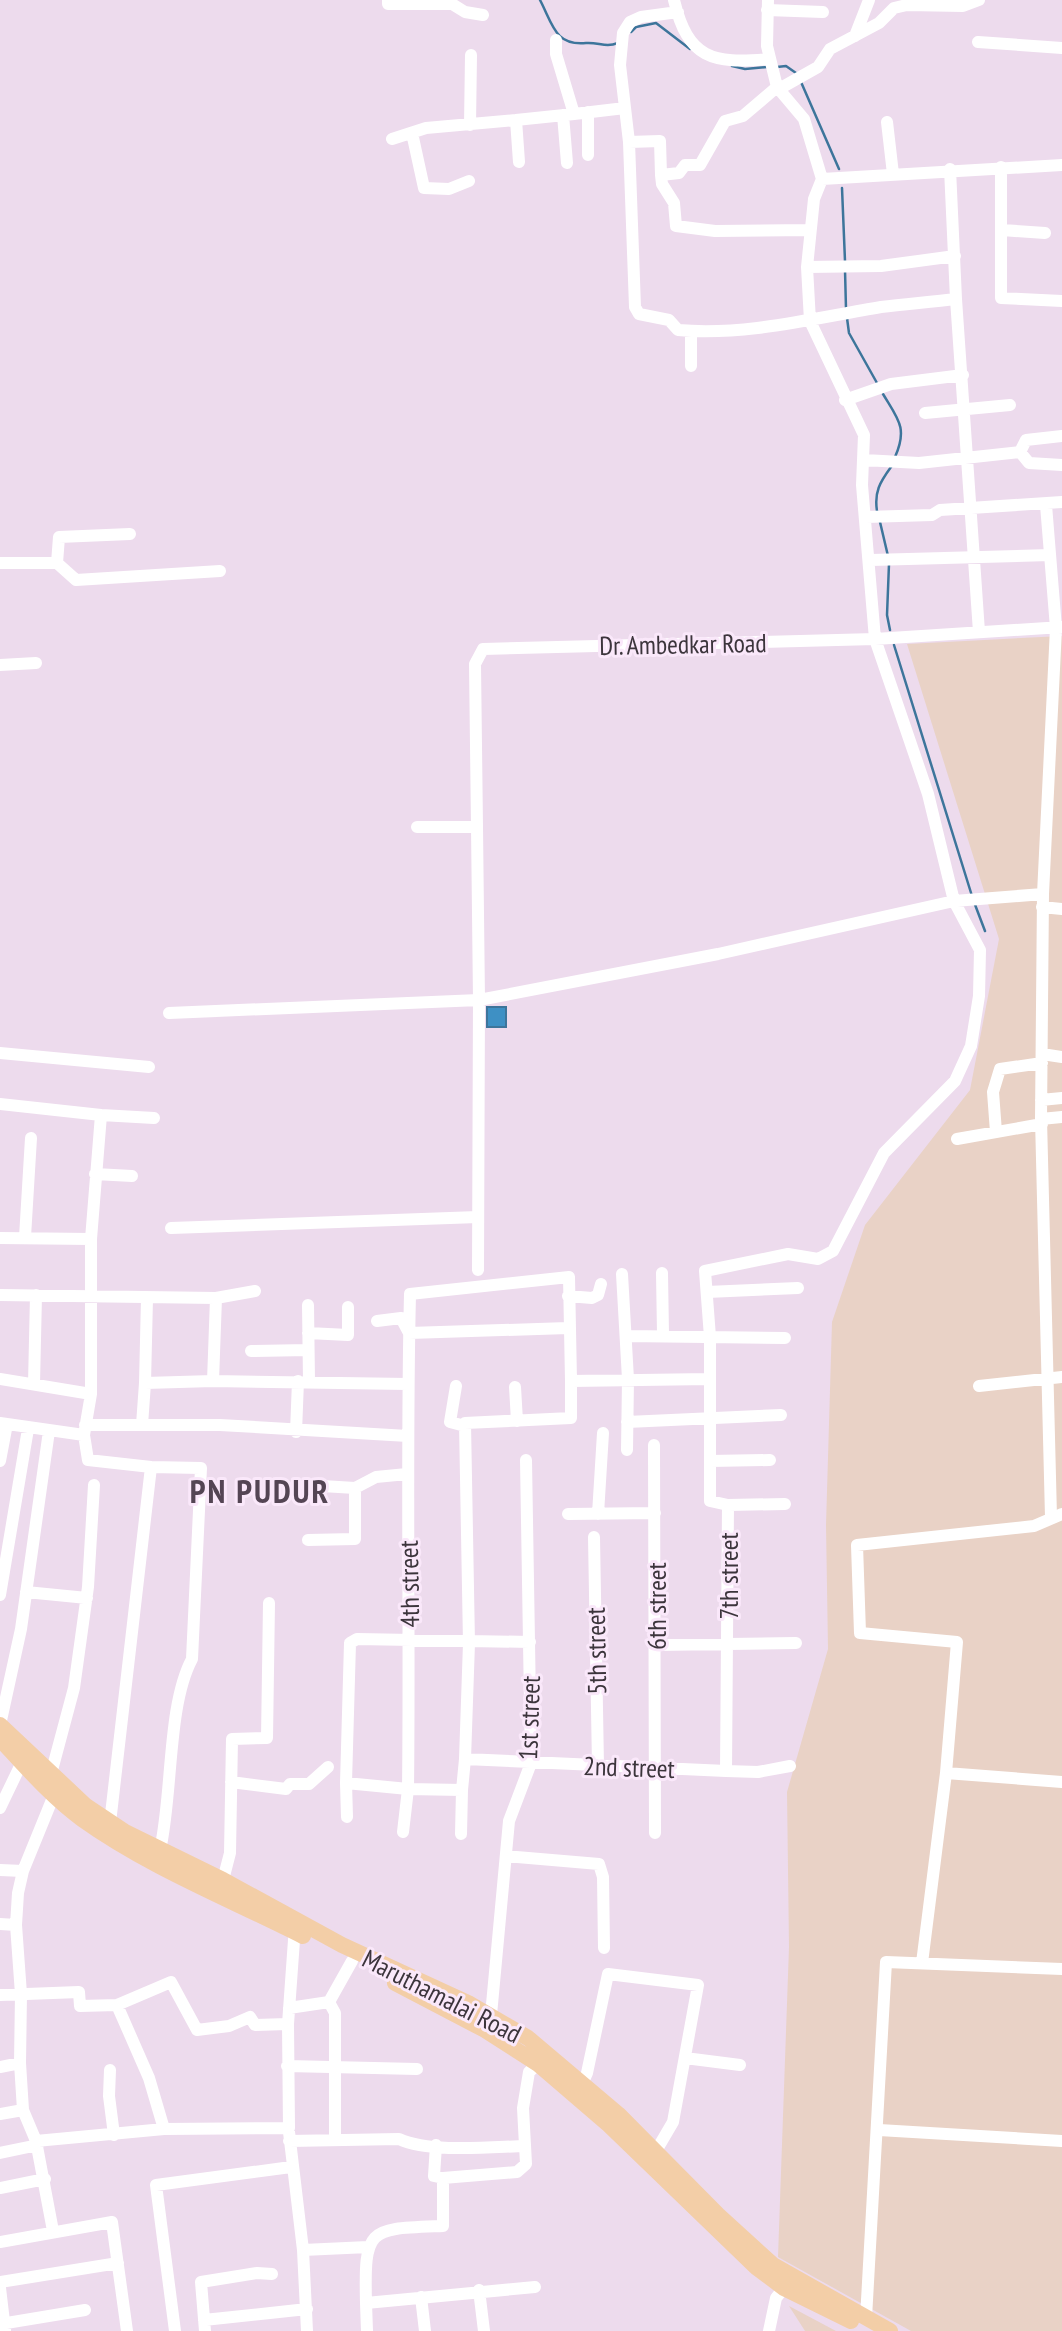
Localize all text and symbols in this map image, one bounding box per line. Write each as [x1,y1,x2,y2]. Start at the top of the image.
street label: Dr. Ambedkar Road [599,626,767,662]
district label: PN PUDUR [190,1469,330,1512]
street label: 7th street [712,1532,745,1620]
street label: 4th street [392,1540,426,1628]
street label: 6th street [640,1562,673,1650]
street label: 5th street [579,1607,613,1695]
street label: 1st street [511,1675,547,1761]
street label: 2nd street [583,1749,675,1785]
street label: Maruthamalai Road [357,1942,527,2050]

